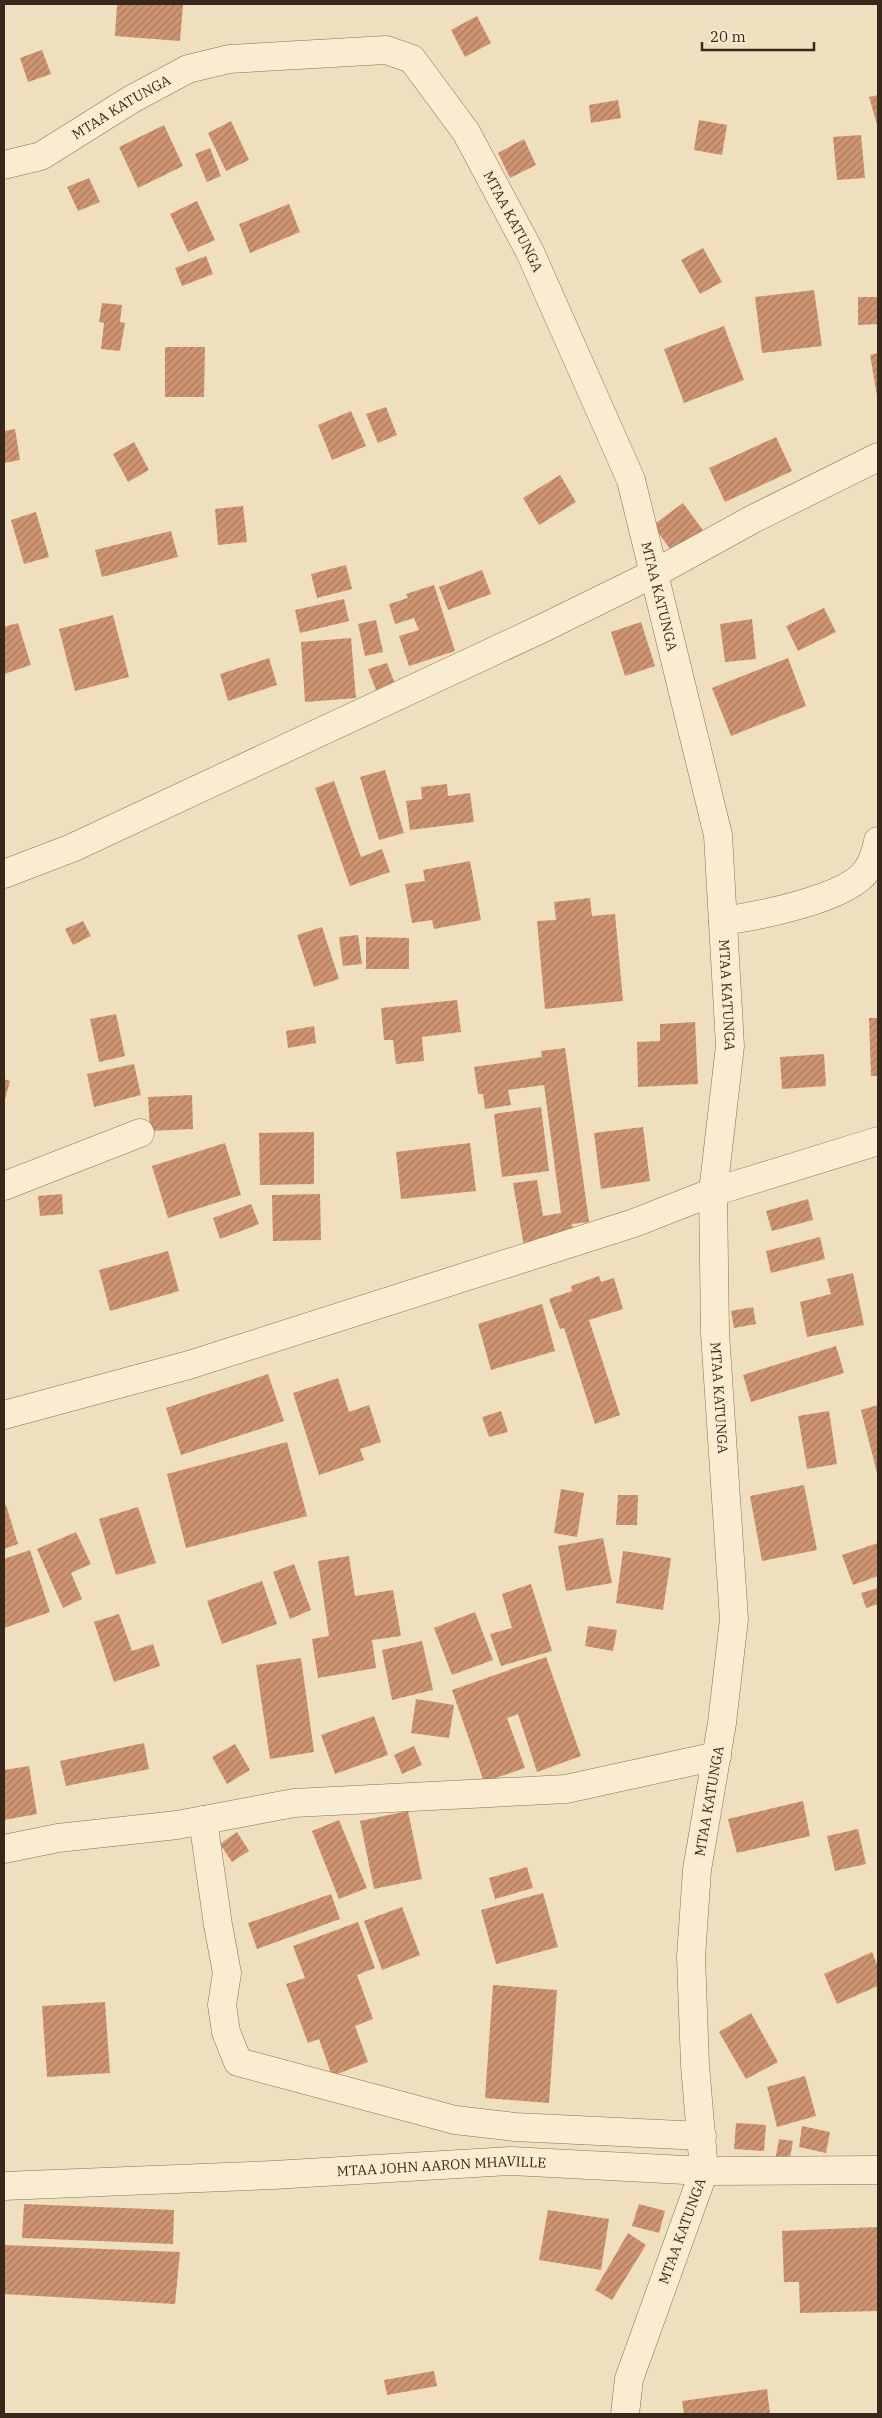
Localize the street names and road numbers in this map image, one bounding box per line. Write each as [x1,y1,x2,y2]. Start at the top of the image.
street label: MTAA KATUNGA [68,71,174,143]
street label: MTAA KATUNGA [479,168,547,275]
street label: MTAA KATUNGA [637,540,682,653]
street label: MTAA KATUNGA [715,939,739,1052]
street label: MTAA KATUNGA [707,1341,732,1455]
street label: MTAA KATUNGA [690,1744,728,1858]
street label: MTAA JOHN AARON MHAVILLE [336,2152,547,2180]
street label: MTAA KATUNGA [654,2175,710,2287]

